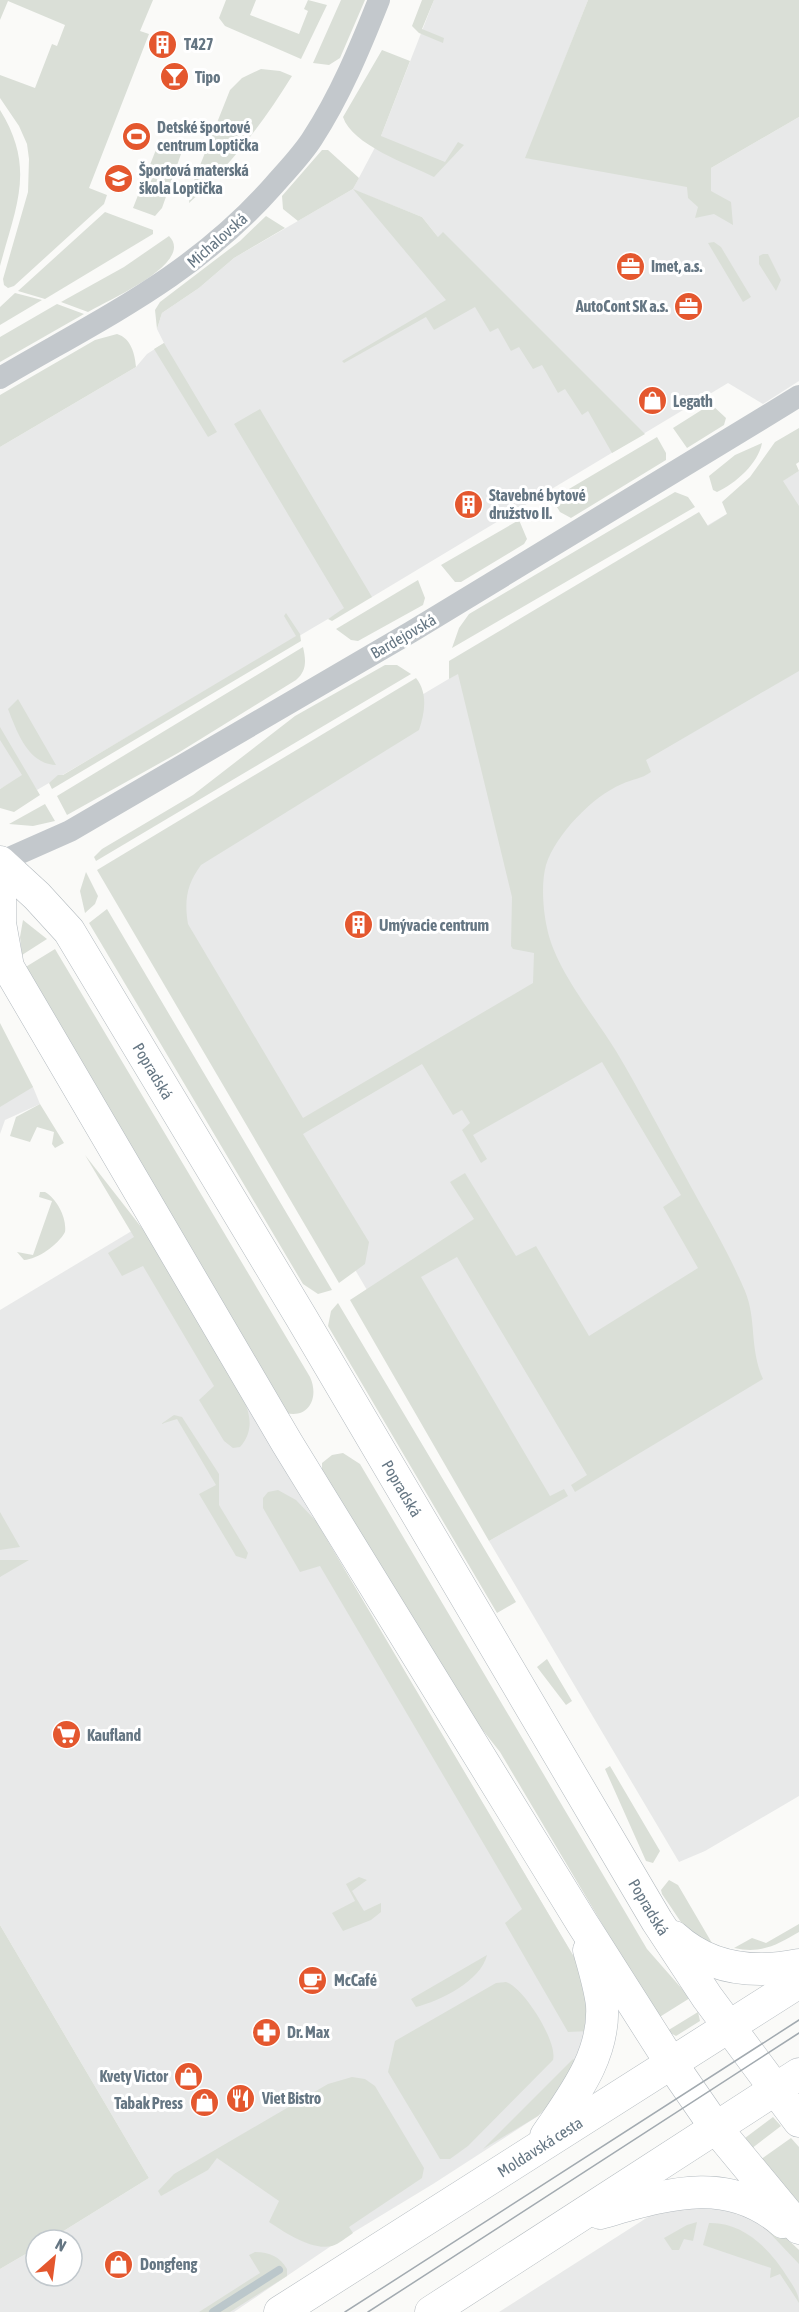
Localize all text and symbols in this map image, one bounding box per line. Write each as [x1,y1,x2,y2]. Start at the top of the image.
building icon: T427 [147,28,179,60]
place label: T427 [184,35,214,53]
bar icon: Tipo [158,61,190,93]
place label: Tipo [195,68,221,86]
place label: Detské športové centrum Loptička [157,118,259,154]
sports icon: Detské športové centrum Loptička [120,120,152,152]
place label: Športová materská škola Loptička [139,161,249,197]
school or university icon: Športová materská škola Loptička [102,163,134,195]
street label: Michalovská [183,209,251,271]
office icon: Imet, a.s. [614,250,646,282]
place label: Imet, a.s. [651,257,702,275]
office icon: AutoCont SK a.s. [673,290,705,322]
place label: AutoCont SK a.s. [575,297,668,315]
shop icon: Legath [636,385,668,417]
place label: Legath [673,392,713,410]
place label: Stavebné bytové družstvo II. [489,486,586,522]
building icon: Stavebné bytové družstvo II. [452,488,484,520]
street label: Bardejovská [367,610,439,663]
building icon: Umývacie centrum [342,909,374,941]
place label: Umývacie centrum [379,916,489,934]
street label: Popradská [129,1040,177,1102]
street label: Popradská [378,1457,426,1520]
supermarket icon: Kaufland [50,1719,82,1751]
place label: Kaufland [87,1726,142,1744]
street label: Popradská [625,1876,673,1939]
cafe icon: McCafé [297,1964,329,1996]
place label: McCafé [334,1971,377,1989]
pharmacy icon: Dr. Max [250,2016,282,2048]
place label: Dr. Max [287,2023,330,2041]
shop icon: Kvety Victor [173,2060,205,2092]
place label: Kvety Victor [99,2067,168,2085]
restaurant icon: Viet Bistro [225,2082,257,2114]
shop icon: Tabak Press [188,2087,220,2119]
place label: Viet Bistro [261,2089,322,2107]
place label: Tabak Press [114,2094,183,2112]
street label: Moldavská cesta [494,2113,586,2180]
north arrow [24,2228,84,2288]
text: N [53,2235,69,2255]
shop icon: Dongfeng [103,2248,135,2280]
place label: Dongfeng [140,2255,198,2273]

